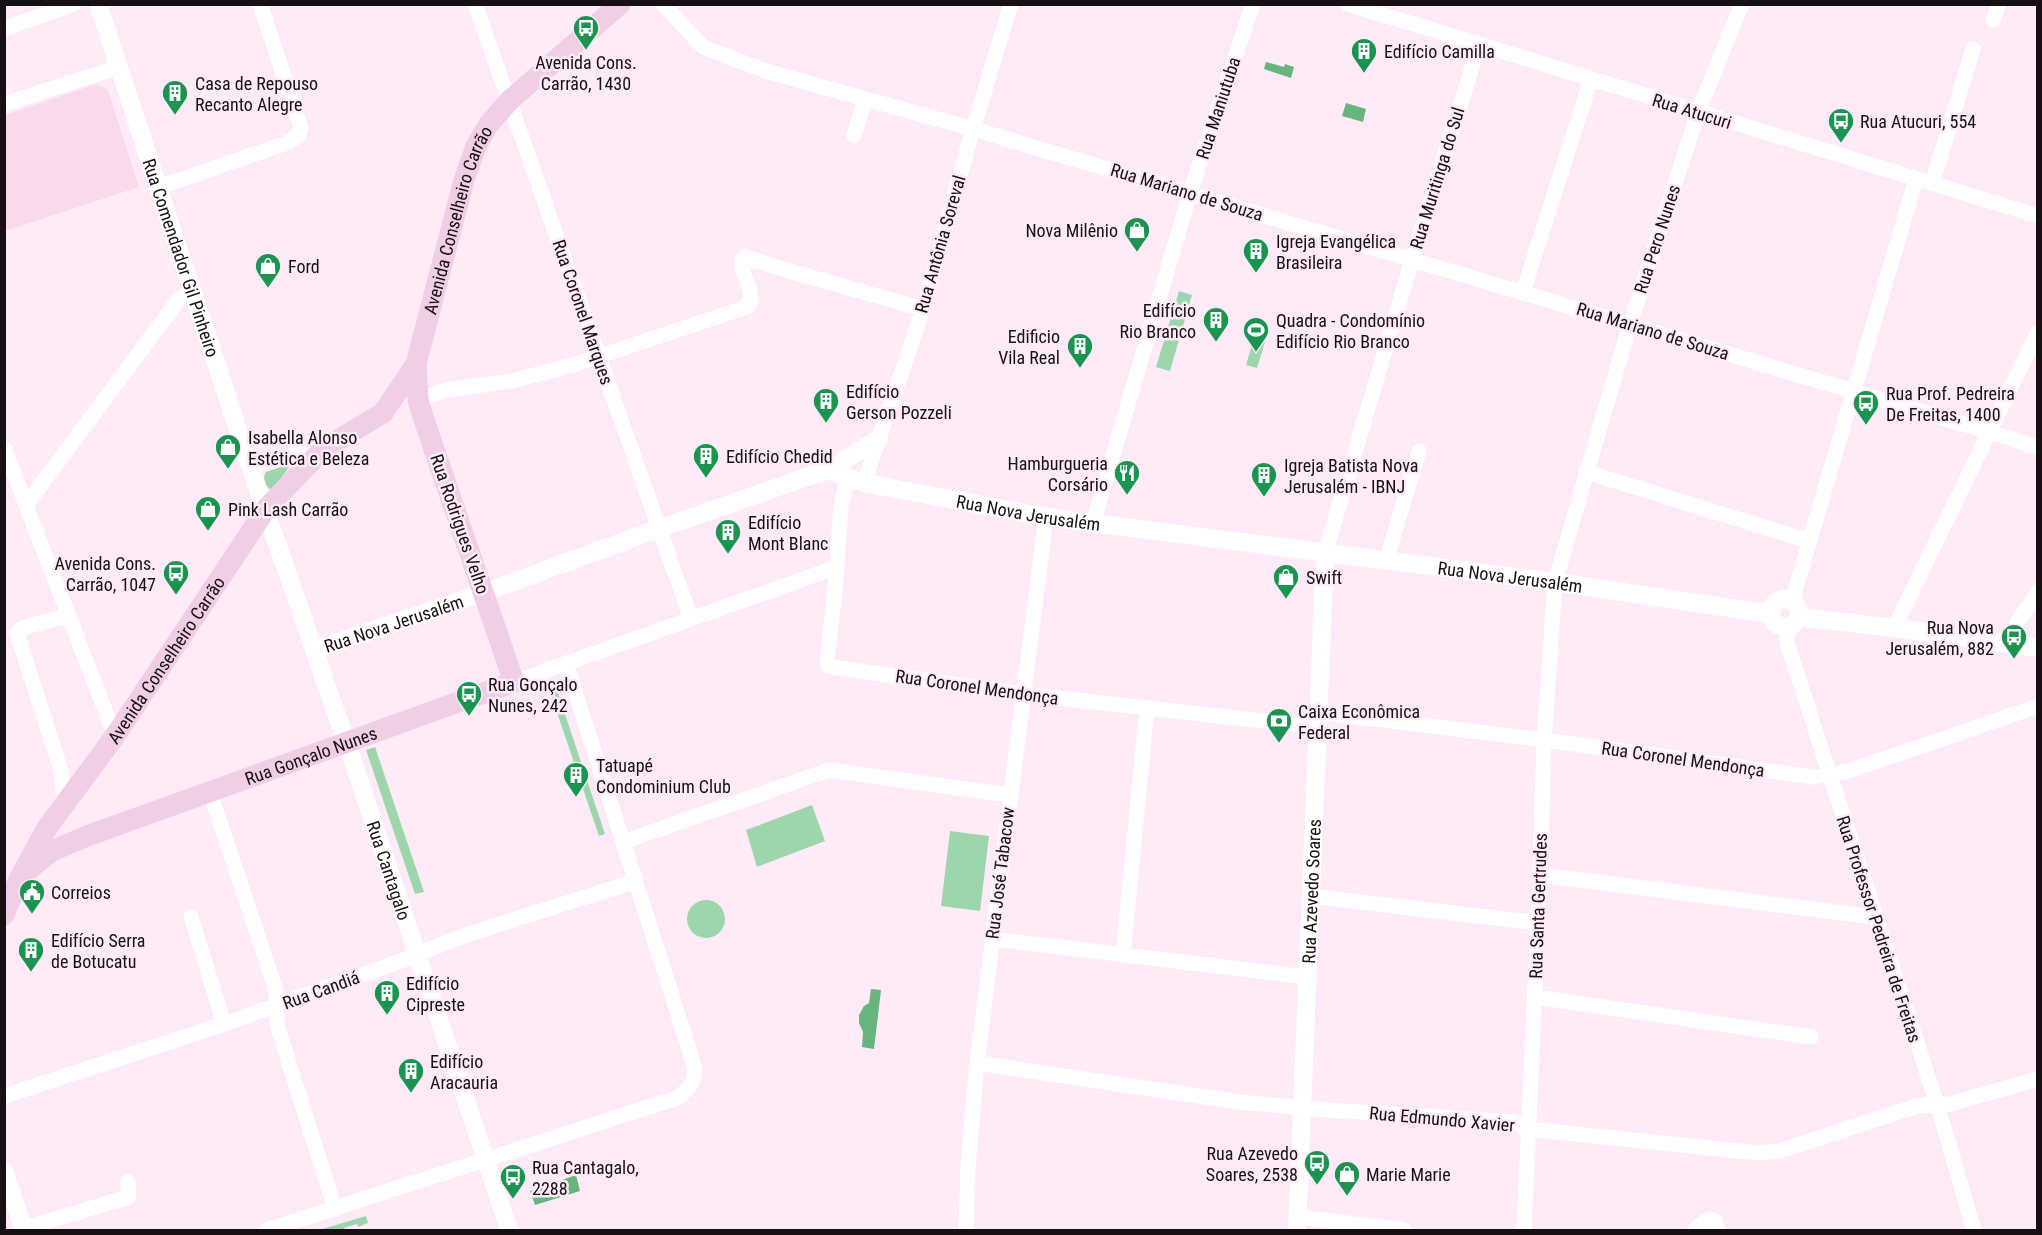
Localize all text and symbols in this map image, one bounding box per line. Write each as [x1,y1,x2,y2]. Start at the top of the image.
bus stop icon: Avenida Cons. Carrão, 1430 [571,13,601,51]
building icon: Edifício Camilla [1349,36,1379,74]
place label: Edifício Camilla [1384,41,1495,62]
place label: Avenida Cons. Carrão, 1430 [535,52,637,94]
street label: Rua Maniutuba [1192,54,1244,162]
place label: Casa de Repouso Recanto Alegre [195,73,318,115]
building icon: Casa de Repouso Recanto Alegre [160,78,190,116]
street label: Rua Atucuri [1650,89,1734,133]
street label: Rua Muritinga do Sul [1405,105,1469,251]
bus stop icon: Rua Atucuri, 554 [1826,106,1856,144]
place label: Rua Atucuri, 554 [1860,111,1976,132]
street label: Avenida Conselheiro Carrão [419,122,496,316]
street label: Rua Comendador Gil Pinheiro [139,156,224,360]
street label: Rua Mariano de Souza [1108,159,1266,225]
street label: Rua Antônia Soreval [910,173,970,315]
street label: Rua Pero Nunes [1630,182,1684,296]
shop icon: Nova Milênio [1122,215,1152,253]
place label: Nova Milênio [1025,220,1118,241]
place label: Igreja Evangélica Brasileira [1276,231,1396,273]
building icon: Igreja Evangélica Brasileira [1241,236,1271,274]
street label: Rua Coronel Marques [548,237,618,387]
shop icon: Ford [253,251,283,289]
place label: Ford [288,256,320,277]
street label: Rua Mariano de Souza [1574,298,1732,364]
place label: Edifício Rio Branco [1120,300,1196,342]
building icon: Edifício Rio Branco [1201,305,1231,343]
place label: Quadra - Condomínio Edifício Rio Branco [1276,310,1425,352]
sports icon: Quadra - Condomínio Edifício Rio Branco [1241,315,1271,353]
place label: Edificio Vila Real [998,326,1060,368]
building icon: Edificio Vila Real [1065,331,1095,369]
place label: Edifício Gerson Pozzeli [846,381,952,423]
place label: Rua Prof. Pedreira De Freitas, 1400 [1886,383,2015,425]
building icon: Edifício Gerson Pozzeli [811,386,841,424]
bus stop icon: Rua Prof. Pedreira De Freitas, 1400 [1851,388,1881,426]
place label: Isabella Alonso Estética e Beleza [248,427,369,469]
shop icon: Isabella Alonso Estética e Beleza [213,432,243,470]
building icon: Edifício Chedid [691,441,721,479]
place label: Edifício Chedid [726,446,833,467]
street label: Rua Rodrigues Velho [426,451,494,597]
place label: Hamburgueria Corsário [1008,453,1108,495]
place label: Igreja Batista Nova Jerusalém - IBNJ [1284,455,1418,497]
restaurant icon: Hamburgueria Corsário [1112,458,1142,496]
building icon: Igreja Batista Nova Jerusalém - IBNJ [1249,460,1279,498]
street label: Rua Nova Jerusalém [955,490,1102,534]
shop icon: Pink Lash Carrão [193,494,223,532]
place label: Pink Lash Carrão [228,499,348,520]
place label: Edifício Mont Blanc [748,512,828,554]
building icon: Edifício Mont Blanc [713,517,743,555]
place label: Avenida Cons. Carrão, 1047 [55,553,156,595]
street label: Rua Nova Jerusalém [1437,557,1584,596]
bus stop icon: Avenida Cons. Carrão, 1047 [161,558,191,596]
shop icon: Swift [1271,562,1301,600]
place label: Swift [1306,567,1342,588]
street label: Avenida Conselheiro Carrão [103,572,229,748]
street label: Rua Nova Jerusalém [321,590,466,656]
place label: Rua Nova Jerusalém, 882 [1885,617,1994,659]
bus stop icon: Rua Nova Jerusalém, 882 [1999,622,2029,660]
street label: Rua Coronel Mendonça [894,665,1060,709]
place label: Rua Gonçalo Nunes, 242 [488,674,578,716]
bus stop icon: Rua Gonçalo Nunes, 242 [454,679,484,717]
place label: Caixa Econômica Federal [1298,701,1420,743]
bank icon: Caixa Econômica Federal [1264,706,1294,744]
street label: Rua Gonçalo Nunes [242,722,380,789]
street label: Rua Coronel Mendonça [1600,737,1766,781]
place label: Tatuapé Condominium Club [596,755,731,797]
building icon: Tatuapé Condominium Club [561,760,591,798]
street label: Rua José Tabacow [981,806,1019,940]
street label: Rua Professor Pedreira de Freitas [1832,813,1926,1045]
street label: Rua Cantagalo [363,818,415,923]
street label: Rua Azevedo Soares [1298,819,1324,964]
street label: Rua Santa Gertrudes [1525,833,1551,979]
public building icon: Correios [17,877,47,915]
place label: Correios [51,882,111,903]
place label: Edifício Serra de Botucatu [51,930,145,972]
building icon: Edifício Serra de Botucatu [16,935,46,973]
street label: Rua Candiá [280,966,362,1014]
place label: Edifício Cipreste [406,973,465,1015]
building icon: Edifício Cipreste [372,978,402,1016]
place label: Edifício Aracauria [430,1051,498,1093]
building icon: Edifício Aracauria [396,1056,426,1094]
street label: Rua Edmundo Xavier [1368,1102,1516,1136]
place label: Rua Azevedo Soares, 2538 [1206,1143,1298,1185]
bus stop icon: Rua Azevedo Soares, 2538 [1302,1148,1332,1186]
place label: Rua Cantagalo, 2288 [532,1157,639,1199]
shop icon: Marie Marie [1332,1159,1362,1197]
bus stop icon: Rua Cantagalo, 2288 [498,1162,528,1200]
place label: Marie Marie [1366,1164,1451,1185]

